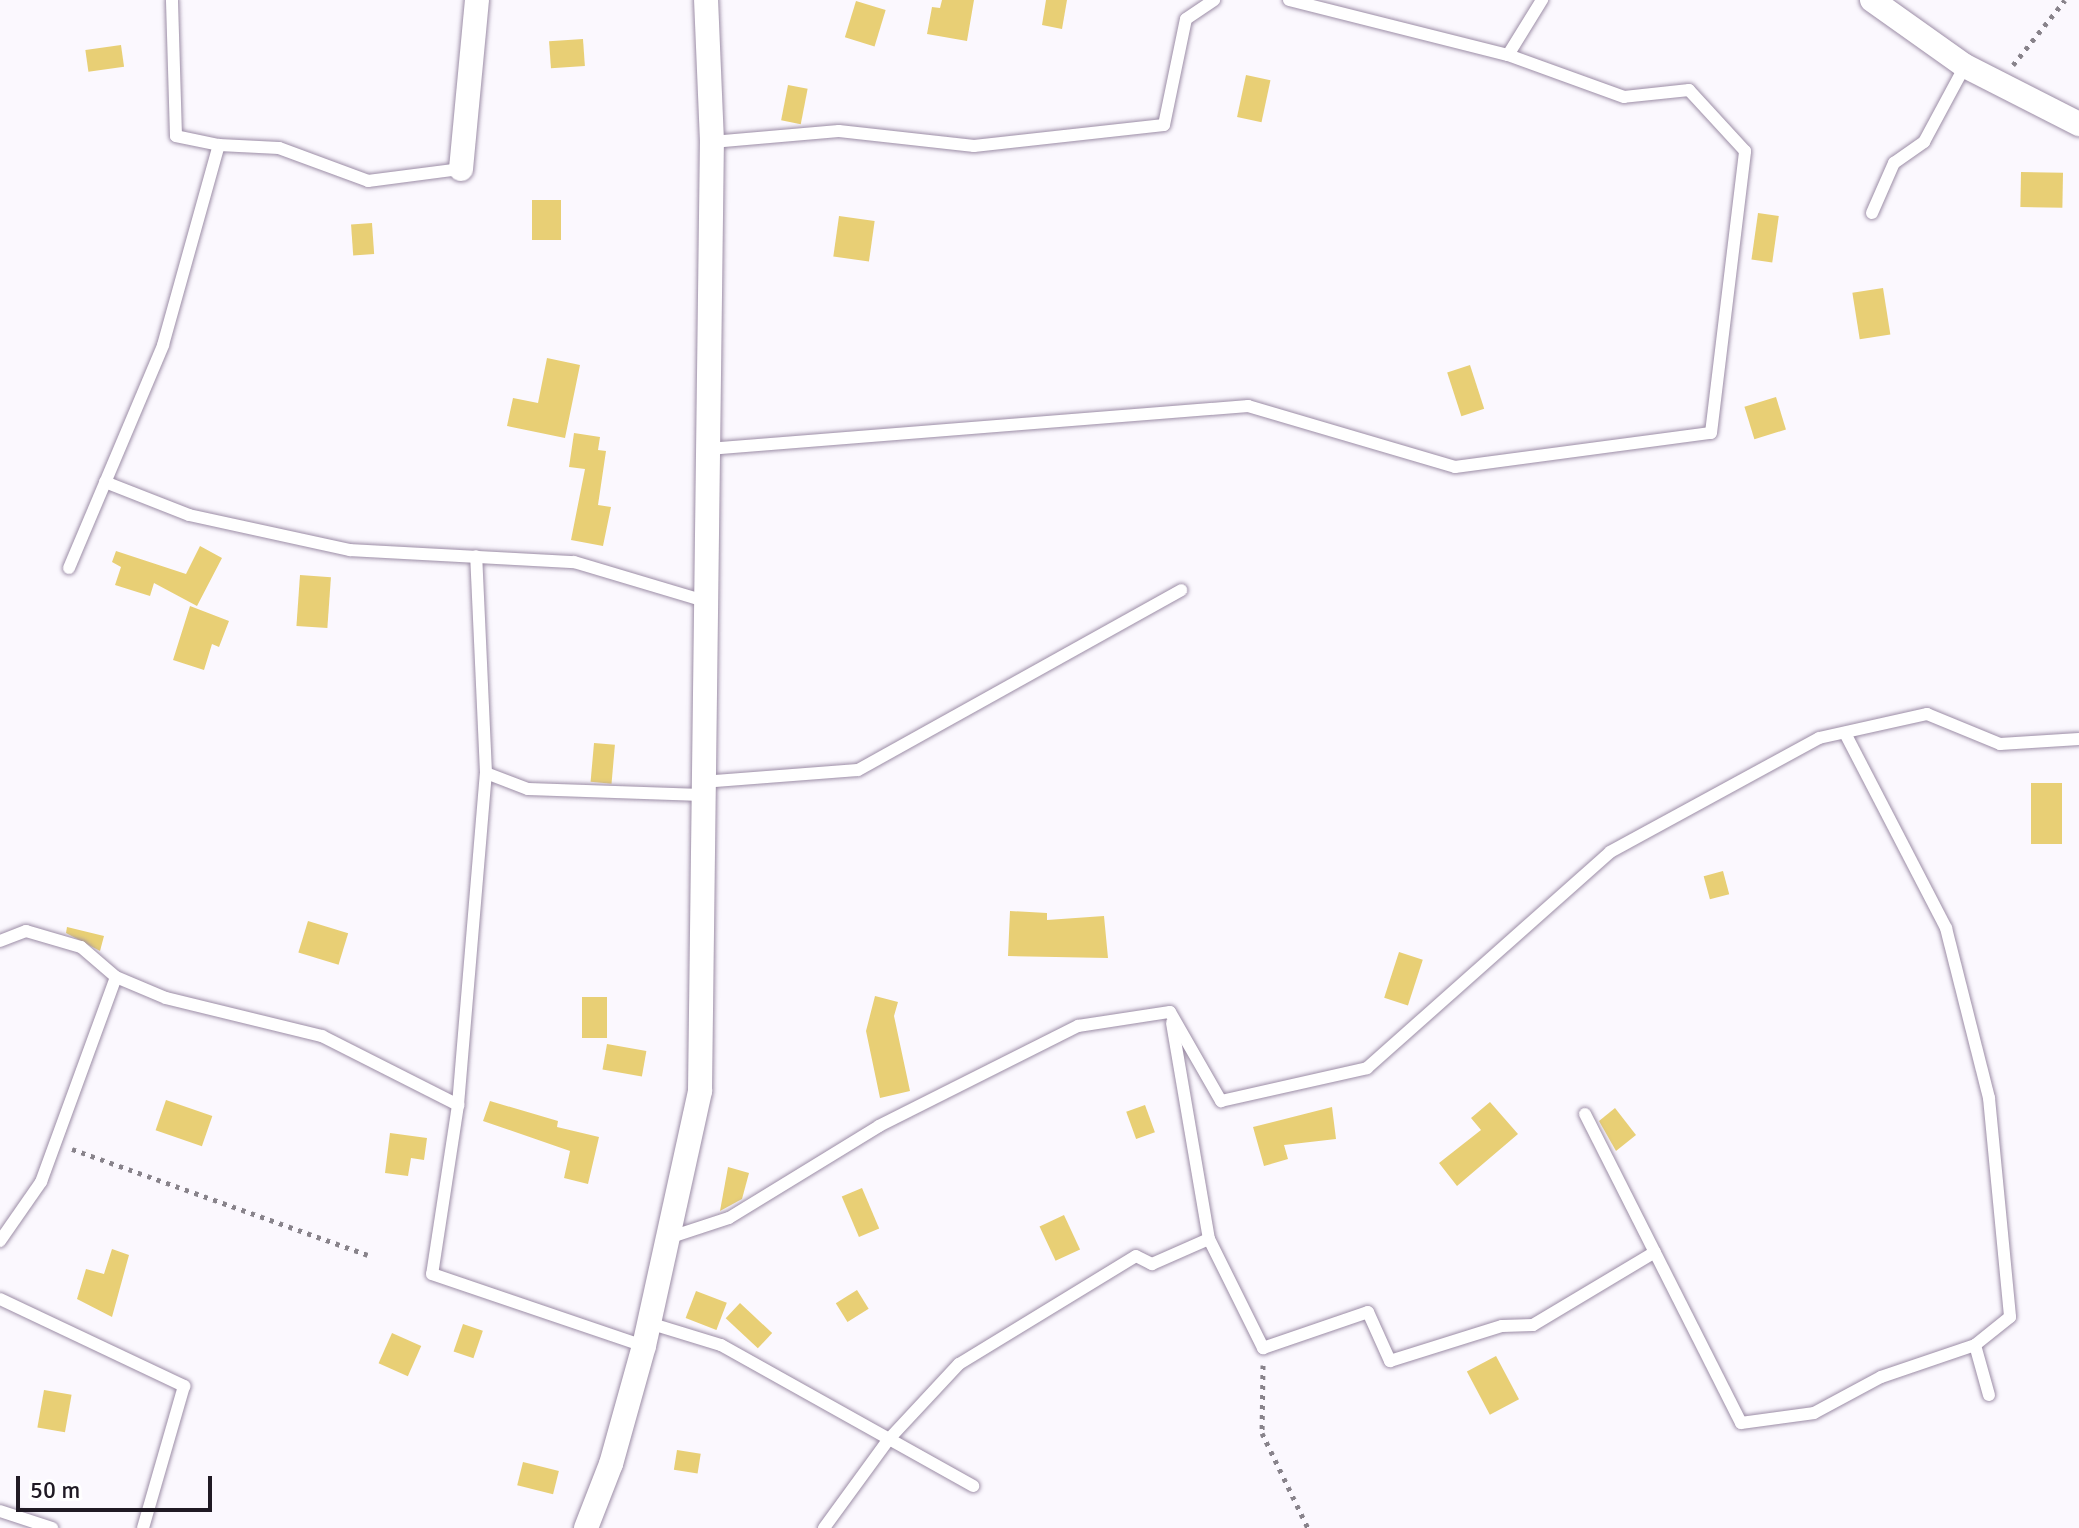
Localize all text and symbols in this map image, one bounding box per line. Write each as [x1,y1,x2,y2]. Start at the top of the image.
scale bar [20,1460,216,1510]
text: 50 m [30,1475,80,1505]

